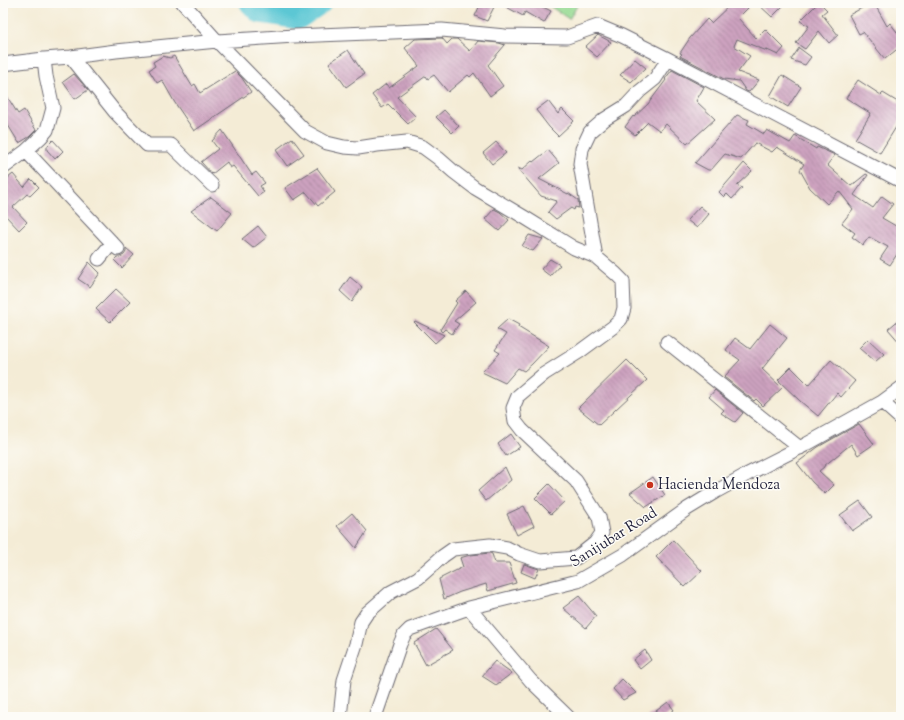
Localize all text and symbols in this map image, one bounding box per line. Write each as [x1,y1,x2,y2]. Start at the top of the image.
place label: Hacienda Mendoza [658,475,780,496]
marker: Hacienda Mendoza [645,480,655,490]
street label: Sanijubar Road [566,503,662,573]

